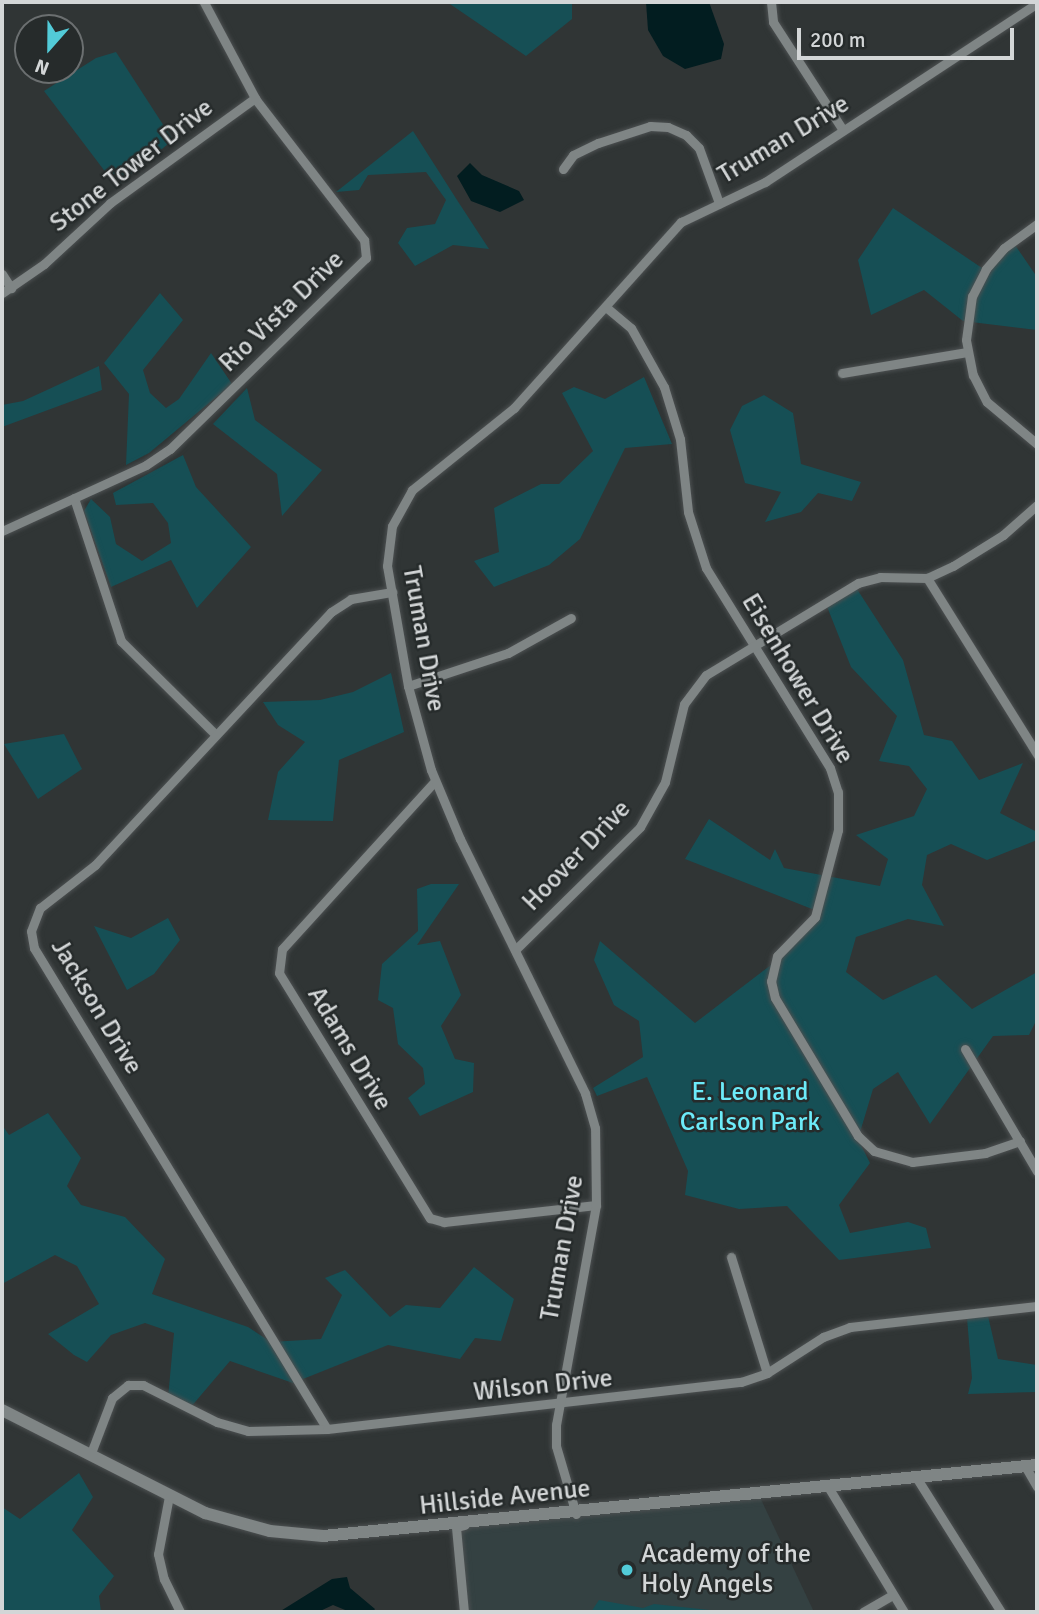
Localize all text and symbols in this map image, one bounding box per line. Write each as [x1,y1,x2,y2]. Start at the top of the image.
north arrow [14,14,84,84]
scale bar [801,14,1018,58]
text: 200 m [810,27,865,53]
text: N [32,53,53,80]
street label: Truman Drive [713,89,855,191]
street label: Stone Tower Drive [44,93,220,239]
street label: Rio Vista Drive [213,245,351,379]
street label: Truman Drive [395,564,451,714]
street label: Eisenhower Drive [734,588,860,770]
street label: Hoover Drive [516,794,638,918]
street label: Jackson Drive [43,934,149,1080]
street label: Adams Drive [300,982,398,1116]
park label: E. Leonard Carlson Park [680,1077,820,1138]
street label: Truman Drive [535,1173,591,1323]
street label: Wilson Drive [472,1363,614,1409]
street label: Hillside Avenue [418,1474,592,1522]
place label: Academy of the Holy Angels [641,1539,811,1600]
marker: Academy of the Holy Angels [619,1562,635,1578]

